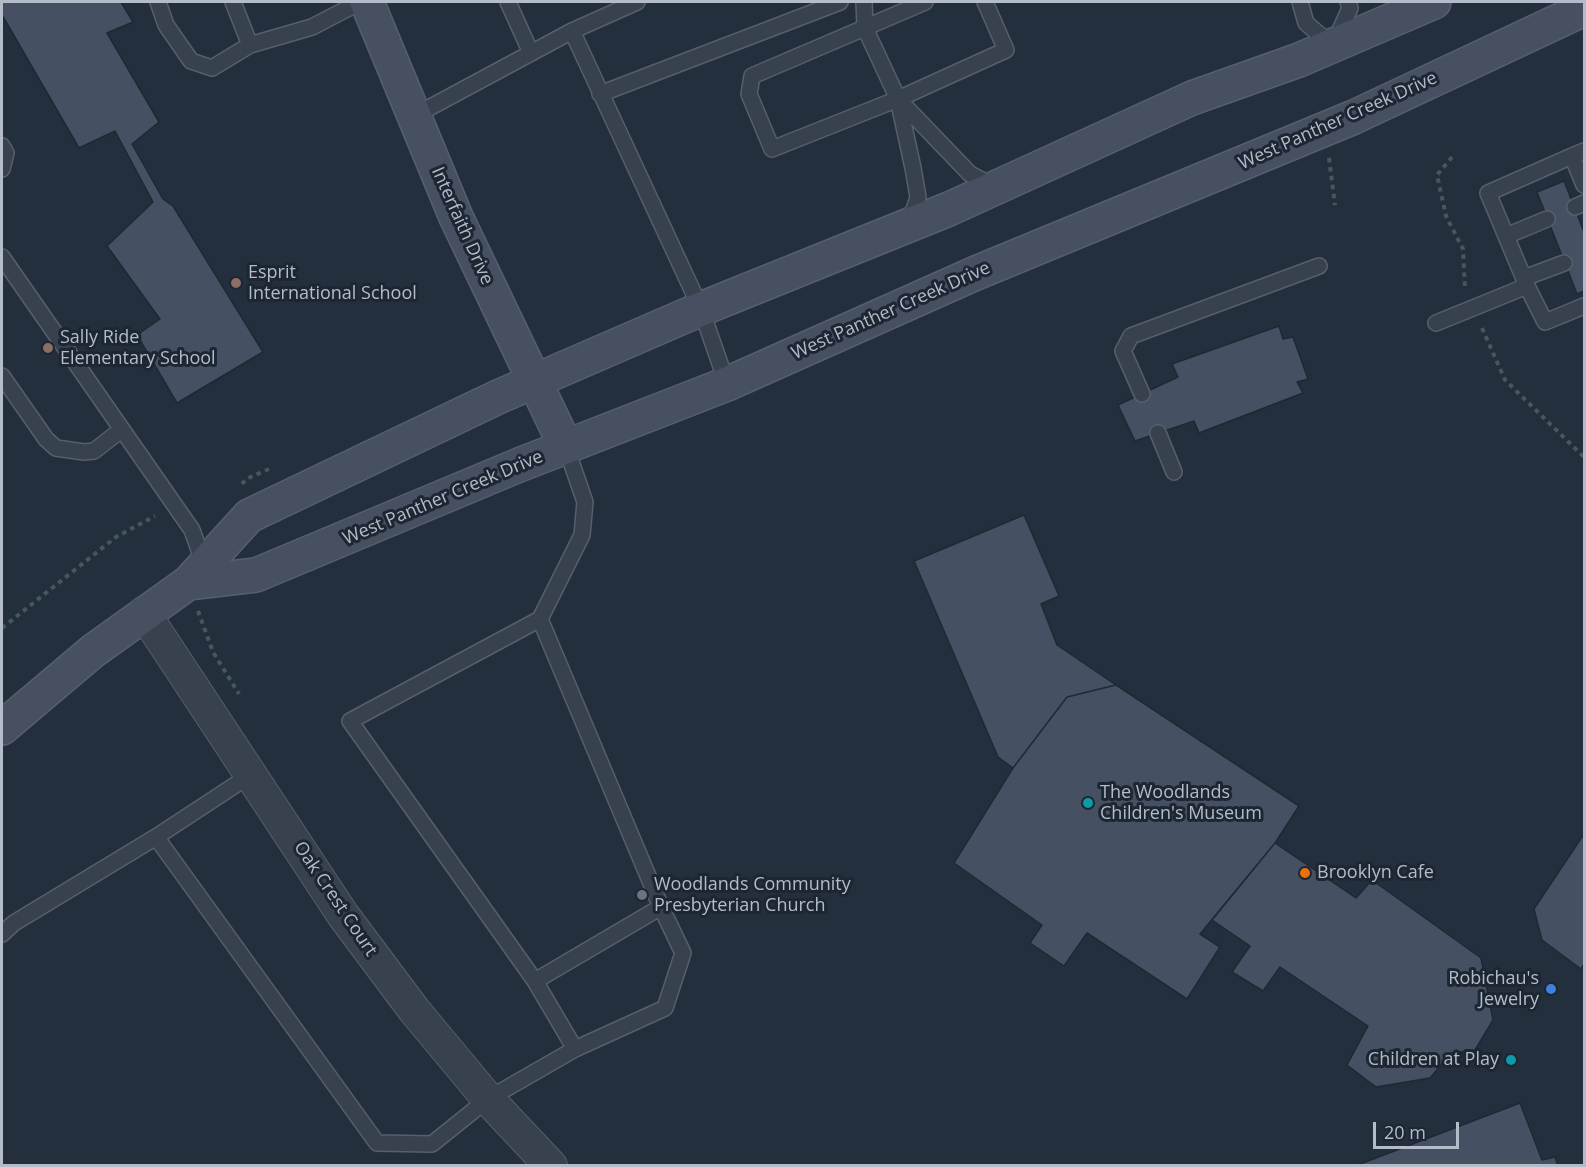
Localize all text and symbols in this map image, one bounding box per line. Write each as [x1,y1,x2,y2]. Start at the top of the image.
street label: West Panther Creek Drive [1235,67,1441,175]
street label: Interfaith Drive [426,164,498,288]
street label: West Panther Creek Drive [788,257,994,365]
place label: Esprit International School [248,262,417,304]
marker: Esprit International School [229,276,243,290]
place label: Sally Ride Elementary School [60,327,216,370]
marker: Sally Ride Elementary School [41,341,55,355]
street label: West Panther Creek Drive [340,446,546,550]
place label: The Woodlands Children's Museum [1100,782,1262,824]
marker: The Woodlands Children's Museum [1081,796,1095,810]
street label: Oak Crest Court [289,838,381,960]
place label: Brooklyn Cafe [1317,862,1434,884]
marker: Brooklyn Cafe [1298,866,1312,880]
place label: Woodlands Community Presbyterian Church [654,874,851,916]
marker: Woodlands Community Presbyterian Church [635,888,649,902]
place label: Robichau's Jewelry [1448,968,1539,1010]
marker: Robichau's Jewelry [1544,982,1558,996]
place label: Children at Play [1368,1049,1499,1071]
marker: Children at Play [1504,1053,1518,1067]
scale bar [1376,1110,1462,1148]
text: 20 m [1384,1120,1426,1144]

